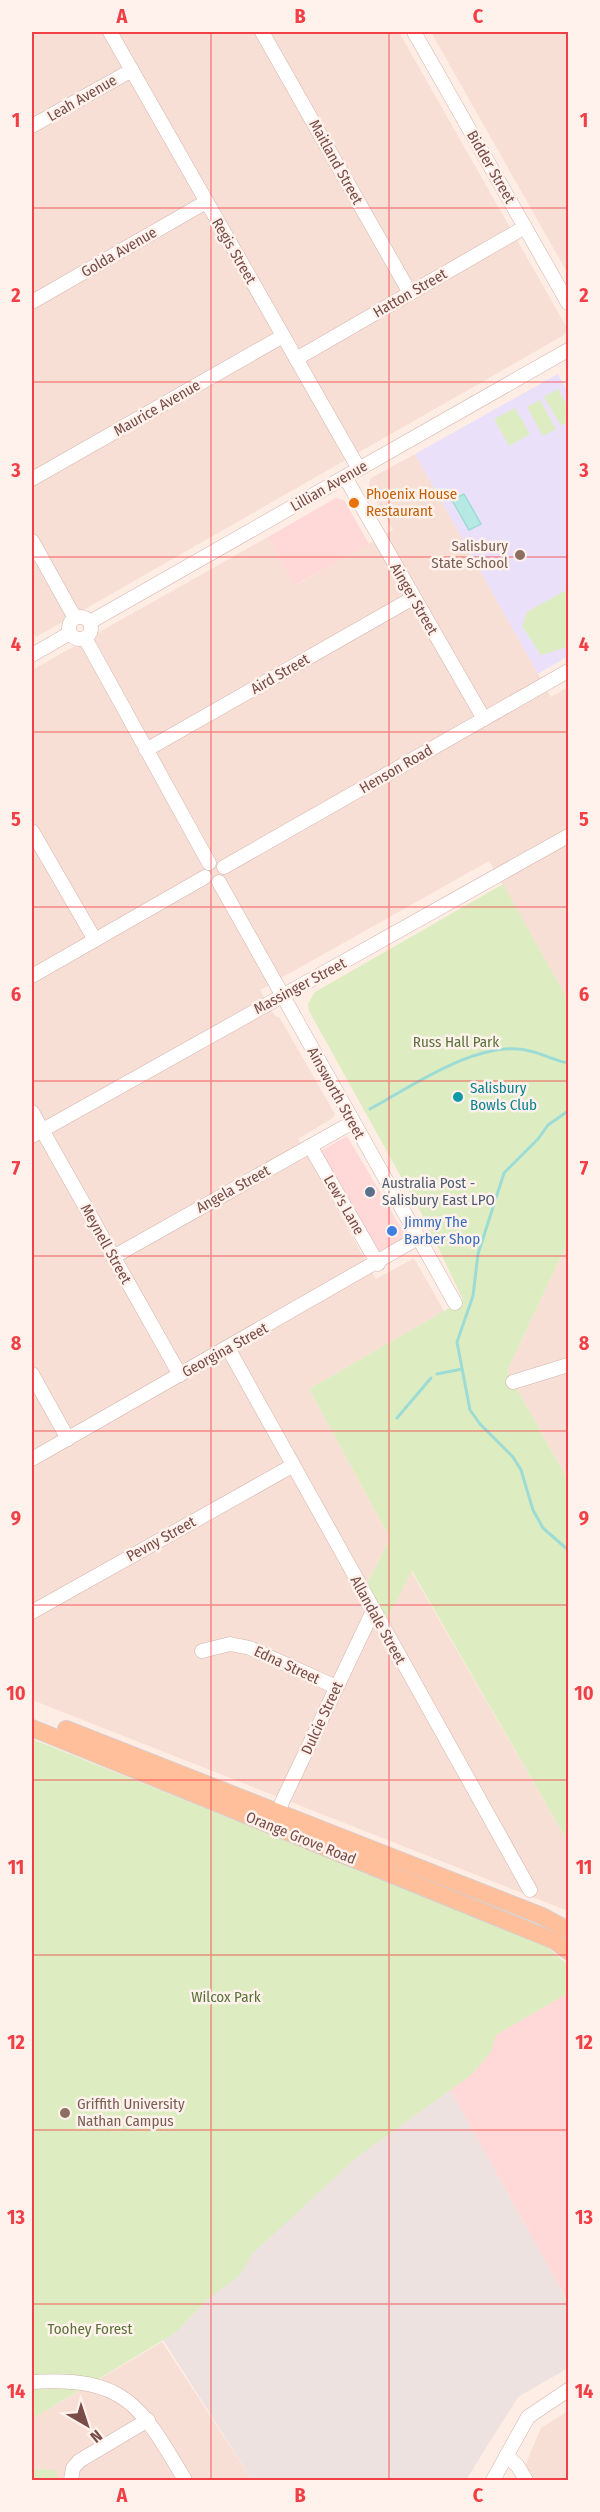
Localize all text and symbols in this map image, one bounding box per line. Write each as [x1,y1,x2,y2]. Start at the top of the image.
text: A [116,4,129,28]
text: B [294,4,306,28]
text: C [473,4,484,28]
street label: Leah Avenue [44,71,120,125]
text: 1 [12,108,20,132]
text: 1 [580,108,588,132]
street label: Maitland Street [305,116,367,208]
street label: Bidder Street [463,127,519,207]
street label: Regis Street [208,215,260,287]
street label: Golda Avenue [78,223,160,281]
street label: Hatton Street [370,265,450,321]
text: 2 [10,283,21,307]
text: 2 [578,283,589,307]
street label: Maurice Avenue [110,376,204,440]
street label: Lillian Avenue [287,457,371,515]
text: 3 [10,458,21,482]
text: 3 [578,458,589,482]
place label: Phoenix House Restaurant [366,485,457,520]
marker: Phoenix House Restaurant [347,496,361,510]
place label: Salisbury State School [431,537,508,572]
marker: Salisbury State School [513,548,527,562]
street label: Ainger Street [386,560,442,638]
text: 4 [11,632,21,656]
text: 4 [579,632,589,656]
street label: Aird Street [247,650,313,698]
street label: Henson Road [356,741,436,797]
text: 5 [11,807,21,831]
text: 5 [579,807,589,831]
street label: Massinger Street [251,954,349,1018]
text: 6 [11,982,21,1006]
text: 6 [579,982,589,1006]
park label: Russ Hall Park [413,1033,499,1051]
street label: Ainsworth Street [303,1044,369,1142]
place label: Salisbury Bowls Club [470,1079,537,1114]
marker: Salisbury Bowls Club [451,1090,465,1104]
text: 7 [12,1156,21,1180]
text: 7 [580,1156,589,1180]
street label: Angela Street [193,1161,273,1217]
street label: Lew's Lane [320,1172,368,1238]
place label: Australia Post - Salisbury East LPO [382,1174,495,1209]
marker: Australia Post - Salisbury East LPO [363,1185,377,1199]
street label: Meynell Street [77,1201,135,1287]
place label: Jimmy The Barber Shop [404,1213,480,1248]
marker: Jimmy The Barber Shop [385,1224,399,1238]
street label: Georgina Street [179,1319,271,1381]
text: 8 [11,1331,22,1355]
text: 8 [579,1331,590,1355]
text: 9 [11,1506,21,1530]
text: 9 [579,1506,589,1530]
street label: Pevny Street [123,1513,199,1565]
street label: Allandale Street [346,1573,410,1667]
street label: Edna Street [251,1642,323,1688]
street label: Dulcie Street [297,1679,347,1757]
text: 10 [6,1681,26,1705]
text: 10 [574,1681,594,1705]
street label: Orange Grove Road [243,1808,359,1868]
text: 11 [8,1855,24,1879]
text: 11 [576,1855,592,1879]
park label: Wilcox Park [191,1988,261,2006]
text: 12 [7,2030,25,2054]
text: 12 [575,2030,593,2054]
place label: Griffith University Nathan Campus [77,2095,185,2130]
marker: Griffith University Nathan Campus [58,2106,72,2120]
text: 13 [7,2205,25,2229]
text: 13 [575,2205,593,2229]
park label: Toohey Forest [48,2320,133,2338]
text: 14 [7,2379,25,2403]
text: 14 [575,2379,593,2403]
north arrow [57,2395,117,2455]
text: N [86,2426,106,2447]
text: A [116,2483,129,2507]
text: B [294,2483,306,2507]
text: C [473,2483,484,2507]

